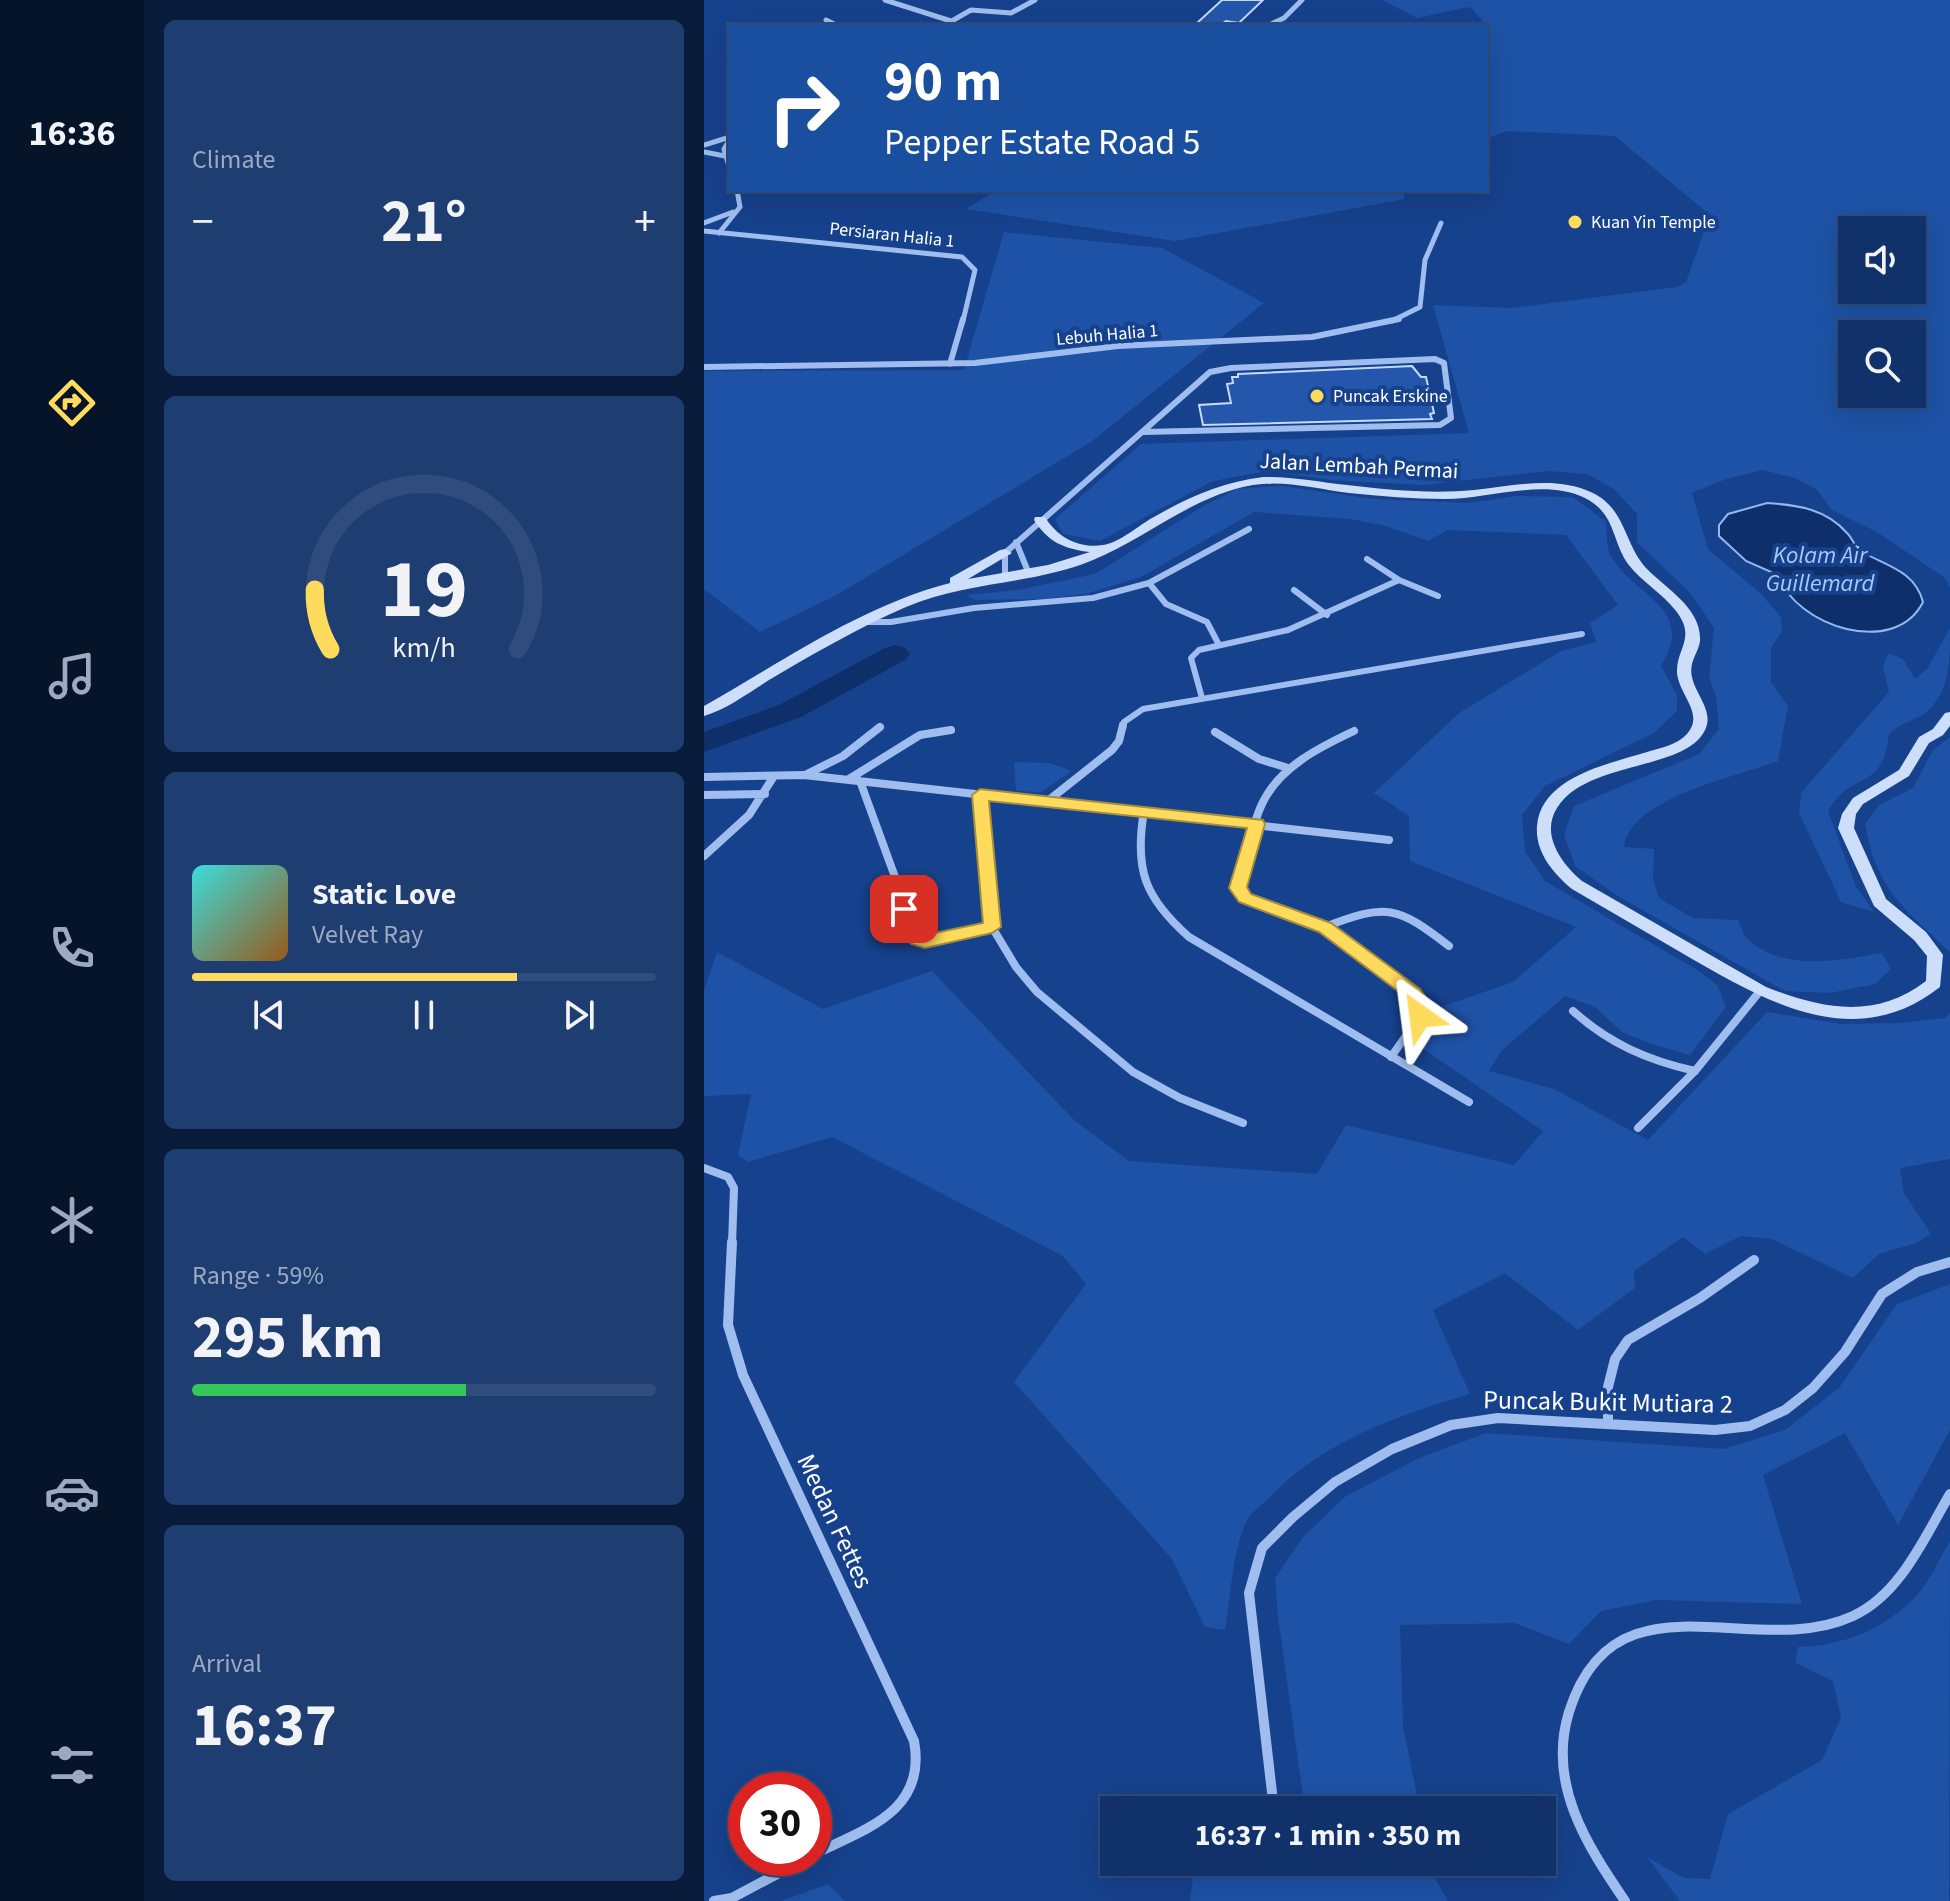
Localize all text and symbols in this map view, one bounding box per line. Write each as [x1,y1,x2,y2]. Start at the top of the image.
text: 90 m [884,43,1002,122]
icon: right [752,56,856,160]
text: 16:36 [29,108,115,159]
text: Pepper Estate Road 5 [884,117,1200,168]
text: Climate [192,141,276,178]
text: 21° [381,180,467,265]
text: − [192,191,214,254]
text: + [634,191,656,254]
place label: Kuan Yin Temple [1591,210,1716,235]
marker: Kuan Yin Temple [1566,213,1584,231]
street label: Persiaran Halia 1 [828,216,956,254]
map controls [1838,216,1926,408]
button: sound [1838,216,1926,304]
street label: Lebuh Halia 1 [1055,318,1159,352]
button: search [1838,320,1926,408]
icon: directions [44,375,100,431]
place label: Puncak Erskine [1333,384,1448,409]
marker: Puncak Erskine [1308,387,1326,405]
street label: Jalan Lembah Permai [1259,445,1459,487]
text: 19 [380,531,468,649]
water label: Kolam Air Guillemard [1766,538,1875,601]
text: km/h [392,628,456,668]
icon: music [44,648,100,704]
text: Static Love [312,873,456,916]
pin [870,875,938,943]
icon: arrive [882,887,926,931]
text: Velvet Ray [312,916,423,953]
icon: phone [44,920,100,976]
position arrow [1378,974,1462,1058]
icon: previous [247,993,291,1037]
icon: pause [402,993,446,1037]
icon: next [557,993,601,1037]
icon: climate [44,1192,100,1248]
text: Range · 59% [192,1257,324,1294]
text: 295 km [192,1296,383,1381]
street label: Puncak Bukit Mutiara 2 [1483,1381,1733,1423]
street label: Medan Fettes [788,1448,882,1594]
icon: car [44,1465,100,1521]
text: Arrival [192,1645,262,1682]
text: 16:37 [192,1684,337,1769]
icon: filters [44,1737,100,1793]
speed limit sign: 30 [728,1772,832,1876]
text: 16:37 · 1 min · 350 m [1195,1814,1461,1857]

